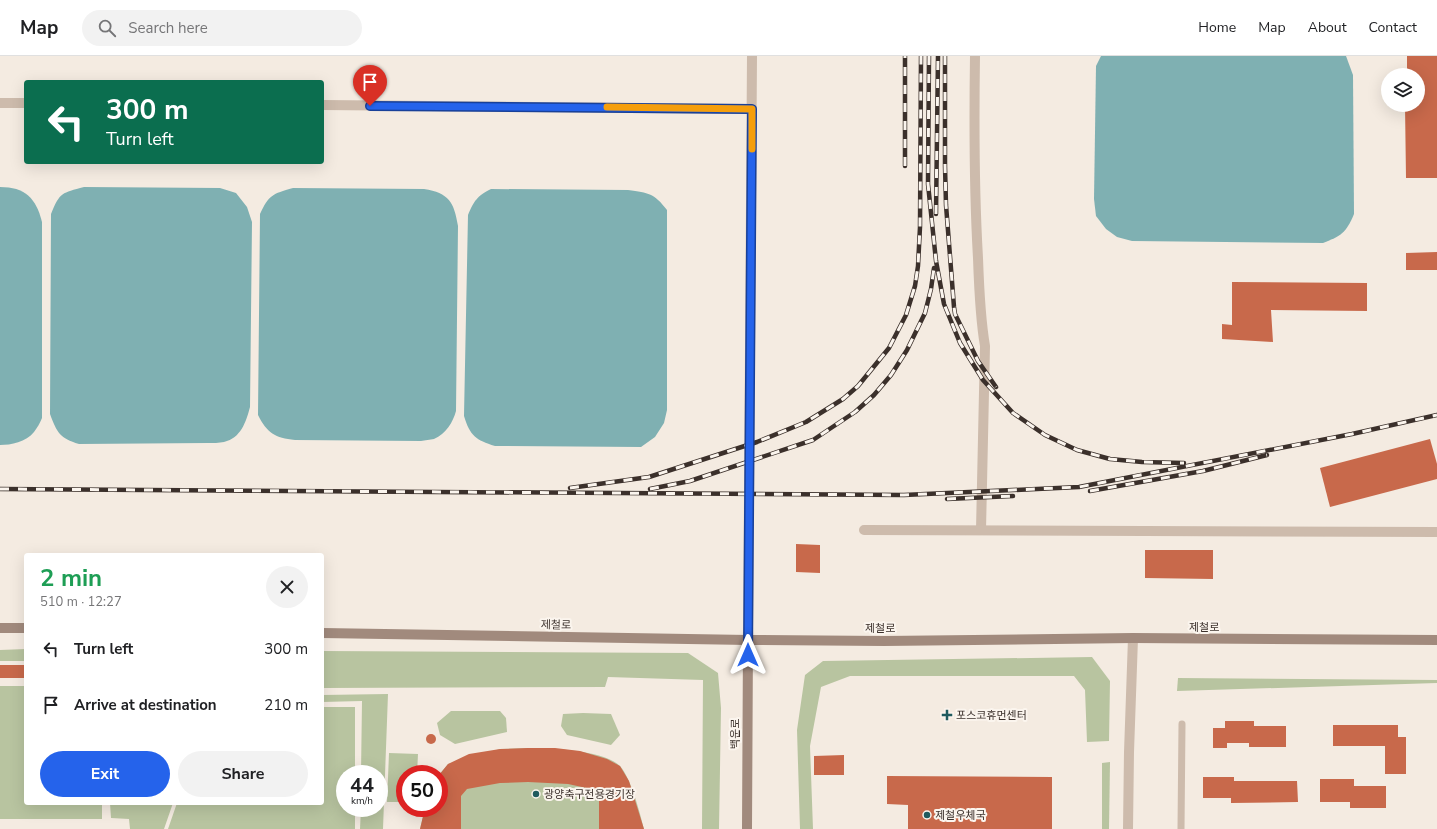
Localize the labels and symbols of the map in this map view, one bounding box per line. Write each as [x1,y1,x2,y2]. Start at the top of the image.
pin [353,65,387,106]
street label: 제철로 [541,617,571,633]
street label: 제철로 [1189,620,1219,635]
street label: 제철로 [865,621,895,636]
position arrow [727,634,769,676]
place label: 포스코휴먼센터 [956,708,1027,723]
marker: 포스코휴먼센터 [941,709,953,721]
street label: 백운로 [728,719,743,749]
speed limit sign: 50 [396,765,448,817]
place label: 광양축구전용경기장 [544,787,635,802]
marker: 광양축구전용경기장 [531,789,541,799]
place label: 제철우체국 [935,808,986,823]
marker: 제철우체국 [922,810,932,820]

